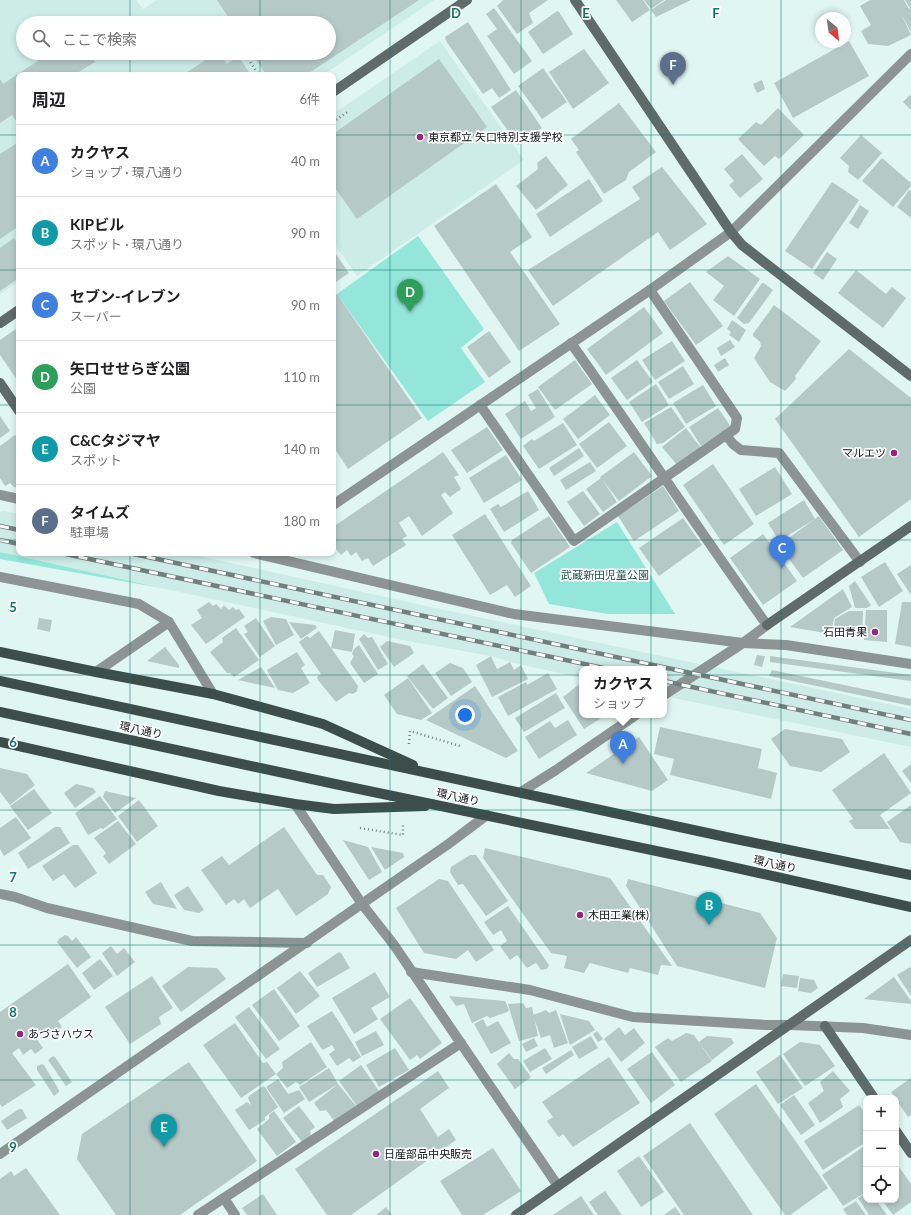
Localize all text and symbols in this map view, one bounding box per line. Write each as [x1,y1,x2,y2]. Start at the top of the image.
text: D [451,5,461,21]
text: E [582,5,590,21]
text: F [712,5,720,21]
north arrow [815,12,851,48]
search box [16,16,336,60]
icon: search [30,27,52,49]
text: ここで検索 [62,30,137,48]
pin: F [660,52,686,85]
text: 周辺 [32,89,66,110]
text: 6件 [299,91,320,107]
place label: 東京都立 矢口特別支援学校 [428,130,563,143]
marker: 東京都立 矢口特別支援学校 [415,132,425,142]
text: カクヤス [70,143,130,161]
text: A [40,153,50,169]
text: 40 m [291,153,320,169]
text: ショップ · 環八通り [70,164,184,180]
text: KIPビル [70,215,124,233]
text: B [41,225,49,241]
text: 90 m [291,225,320,241]
text: スポット · 環八通り [70,236,184,252]
pin: D [397,279,423,312]
text: セブン-イレブン [70,287,181,305]
text: C [41,297,49,313]
text: 90 m [291,297,320,313]
text: スーパー [70,308,122,324]
text: 矢口せせらぎ公園 [70,359,190,377]
text: D [40,369,50,385]
text: 110 m [283,369,320,385]
text: 公園 [70,380,96,396]
text: C&Cタジマヤ [70,431,161,449]
text: E [41,441,49,457]
text: 140 m [283,441,320,457]
place label: マルエツ [842,446,886,459]
marker: マルエツ [889,448,899,458]
text: スポット [70,452,122,468]
text: タイムズ [70,503,130,521]
text: F [41,513,49,529]
text: 180 m [283,513,320,529]
text: 駐車場 [70,524,109,540]
pin: C [769,535,795,568]
park label: 武蔵新田児童公園 [561,568,649,581]
text: 5 [9,599,17,615]
place label: 石田青果 [823,625,867,638]
marker: 石田青果 [870,627,880,637]
popup [579,666,667,718]
text: カクヤス [593,674,653,692]
text: ショップ [593,695,645,711]
your location [455,705,475,725]
street label: 環八通り [118,719,164,740]
pin: A [610,731,636,764]
text: 6 [9,734,17,750]
street label: 環八通り [435,786,481,807]
street label: 環八通り [752,853,798,874]
text: 7 [9,869,17,885]
pin: B [696,892,722,925]
place label: 木田工業(株) [588,908,649,921]
marker: 木田工業(株) [575,910,585,920]
text: 8 [9,1004,17,1020]
place label: あづさハウス [28,1027,94,1040]
marker: あづさハウス [15,1029,25,1039]
map controls [863,1095,899,1203]
button: + [863,1095,899,1131]
pin: E [151,1114,177,1147]
button: − [863,1131,899,1167]
text: 9 [9,1139,17,1155]
place label: 日産部品中央販売 [384,1147,472,1160]
marker: 日産部品中央販売 [371,1149,381,1159]
button: locate [863,1167,899,1203]

